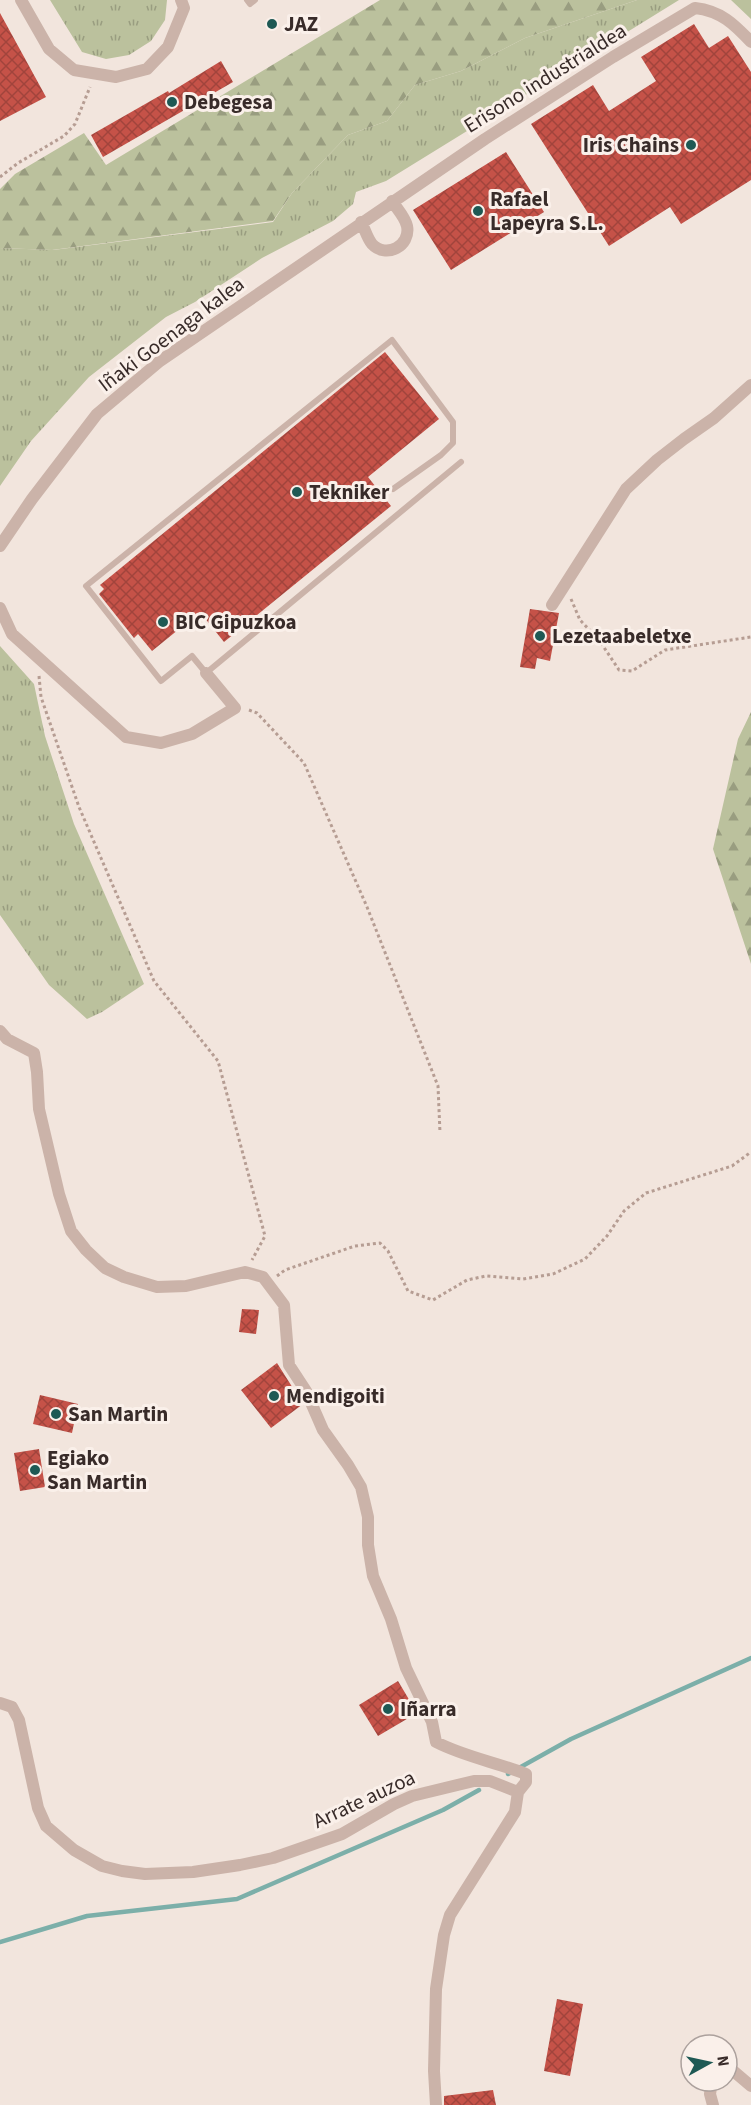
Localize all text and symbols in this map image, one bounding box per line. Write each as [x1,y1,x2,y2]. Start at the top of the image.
place label: JAZ [284,9,318,39]
street label: Erisono industrialdea [458,16,632,140]
marker: JAZ [265,17,279,31]
place label: Debegesa [184,87,273,117]
marker: Debegesa [165,95,179,109]
place label: Iris Chains [583,130,679,160]
marker: Iris Chains [684,138,698,152]
place label: Rafael Lapeyra S.L. [490,184,604,238]
marker: Rafael Lapeyra S.L. [471,204,485,218]
street label: Iñaki Goenaga kalea [92,269,250,399]
place label: Tekniker [309,477,390,507]
marker: Tekniker [290,485,304,499]
place label: BIC Gipuzkoa [175,607,297,637]
marker: BIC Gipuzkoa [156,615,170,629]
place label: Lezetaabeletxe [552,621,692,651]
marker: Lezetaabeletxe [533,629,547,643]
place label: Mendigoiti [286,1381,385,1411]
marker: Mendigoiti [267,1389,281,1403]
place label: San Martin [68,1399,168,1429]
marker: San Martin [49,1407,63,1421]
place label: Egiako San Martin [47,1443,147,1497]
marker: Egiako San Martin [28,1463,42,1477]
place label: Iñarra [400,1694,457,1724]
marker: Iñarra [381,1702,395,1716]
street label: Arrate auzoa [308,1762,420,1836]
north arrow [679,2033,739,2093]
text: N [711,2054,734,2068]

